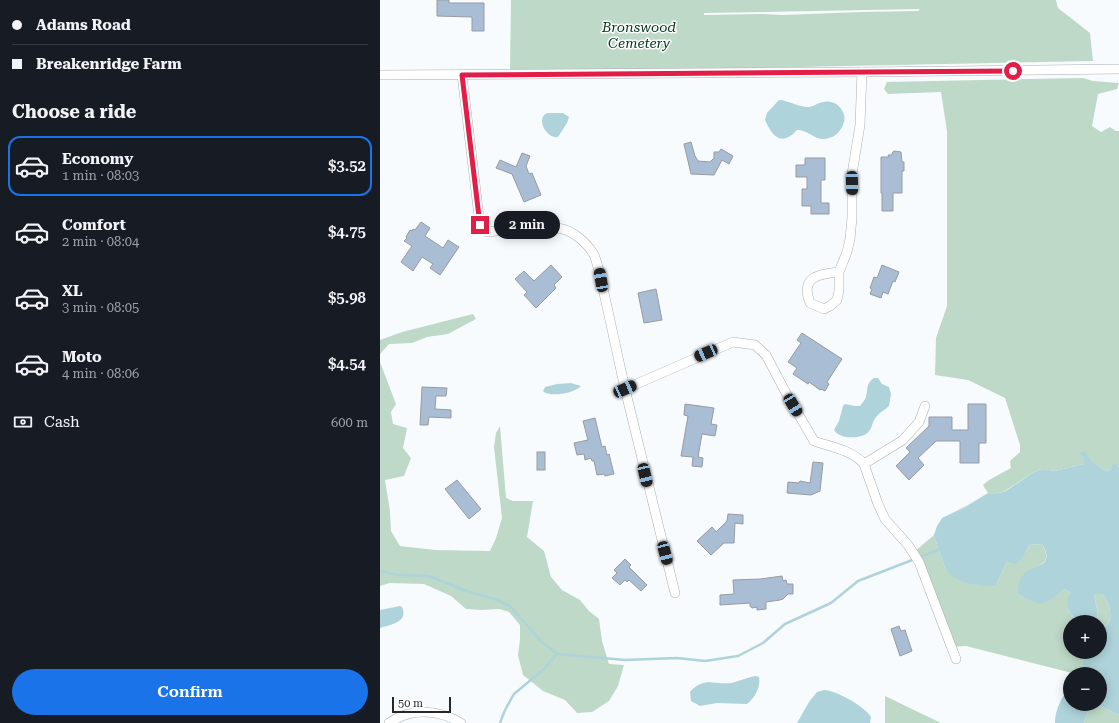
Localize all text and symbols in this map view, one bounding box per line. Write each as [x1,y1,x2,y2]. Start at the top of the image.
text: Adams Road [36,16,131,34]
park label: Bronswood Cemetery [601,19,676,51]
text: Breakenridge Farm [36,55,182,73]
route start [1004,62,1022,80]
text: Choose a ride [12,101,136,122]
icon: car [14,148,50,184]
text: Economy [62,150,133,168]
text: $3.52 [328,157,366,175]
text: 1 min · 08:03 [62,168,139,183]
car [846,171,858,195]
callout: 2 min [494,211,560,239]
icon: car [14,214,50,250]
text: Comfort [62,216,126,234]
route end [471,216,489,234]
text: 2 min [509,217,545,232]
text: $4.75 [328,223,366,241]
text: 2 min · 08:04 [62,234,139,249]
car [593,267,609,293]
icon: car [14,280,50,316]
text: XL [62,282,83,300]
text: $5.98 [328,289,366,307]
text: 3 min · 08:05 [62,300,139,315]
car [693,343,719,363]
icon: car [14,346,50,382]
text: Moto [62,348,102,366]
text: $4.54 [328,355,366,373]
text: 4 min · 08:06 [62,366,139,381]
car [612,379,638,399]
car [782,392,804,418]
icon: cash [12,411,34,433]
text: Cash [44,413,80,431]
text: 600 m [331,415,368,430]
car [636,462,654,488]
car [656,540,674,566]
map controls [1063,615,1107,711]
button: + [1063,615,1107,659]
button: − [1063,667,1107,711]
button: Confirm [12,669,368,715]
scale bar [392,695,451,714]
text: 50 m [398,697,423,710]

